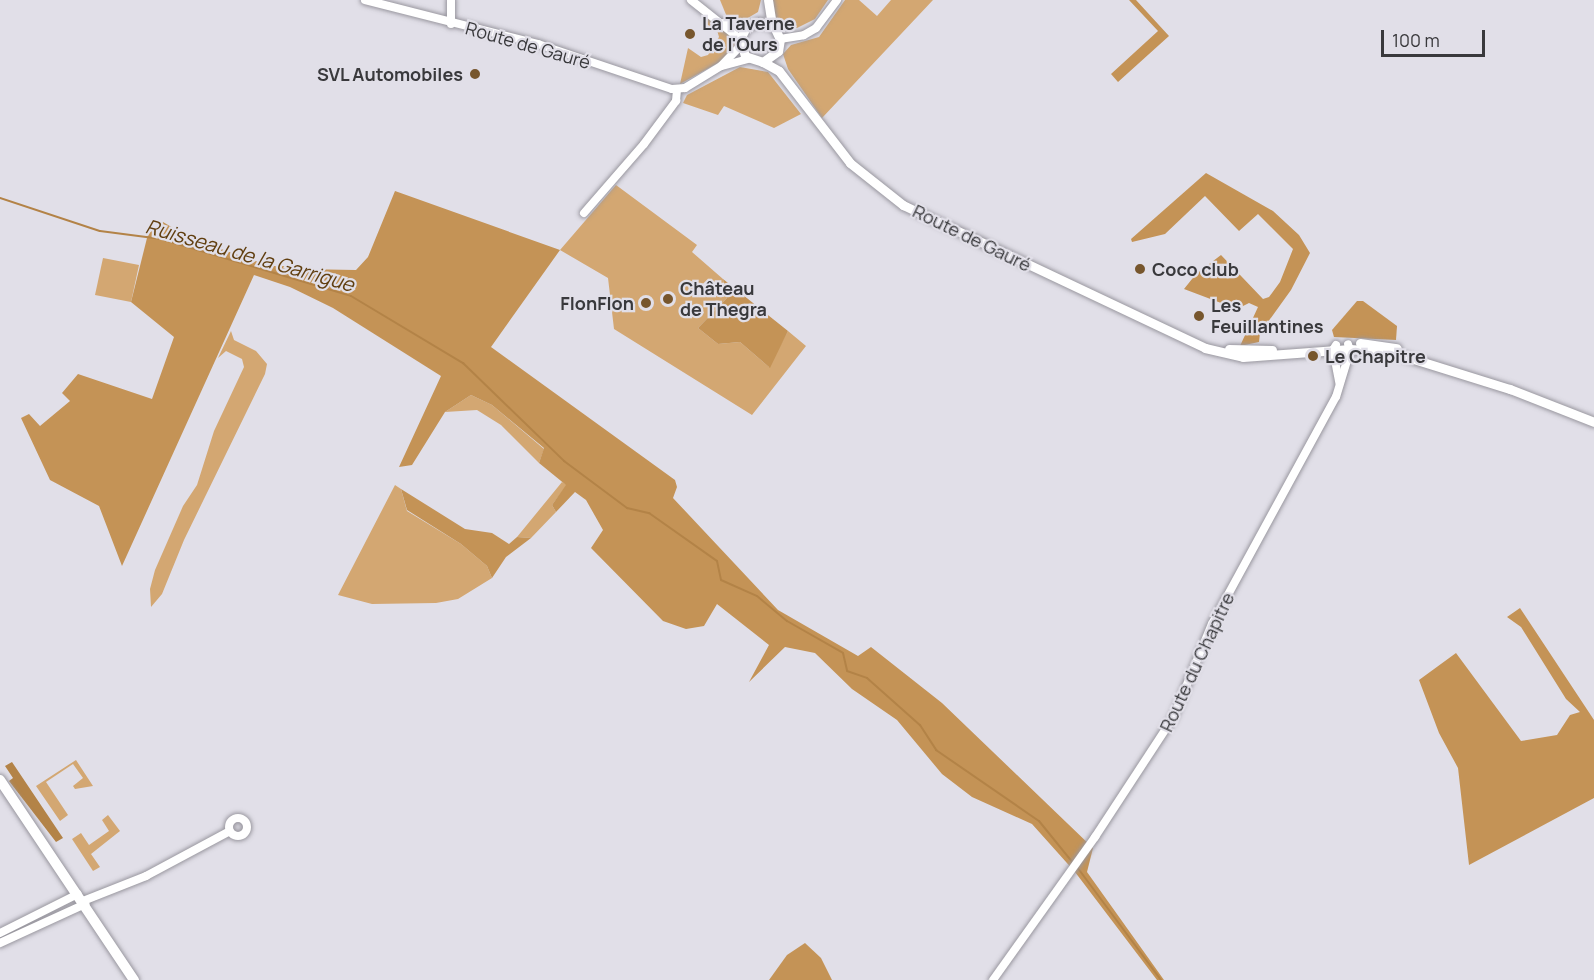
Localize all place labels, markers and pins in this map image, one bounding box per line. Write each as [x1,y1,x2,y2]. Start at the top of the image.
place label: La Taverne de l'Ours [702,13,795,56]
marker: La Taverne de l'Ours [683,27,697,41]
place label: SVL Automobiles [316,63,463,85]
marker: SVL Automobiles [468,67,482,81]
place label: Coco club [1152,258,1239,280]
marker: Coco club [1133,262,1147,276]
place label: Château de Thegra [680,278,767,320]
place label: FlonFlon [560,292,634,314]
marker: Château de Thegra [661,292,675,306]
place label: Les Feuillantines [1211,295,1324,338]
marker: FlonFlon [639,296,653,310]
marker: Les Feuillantines [1192,309,1206,323]
place label: Le Chapitre [1325,345,1426,367]
marker: Le Chapitre [1306,349,1320,363]

